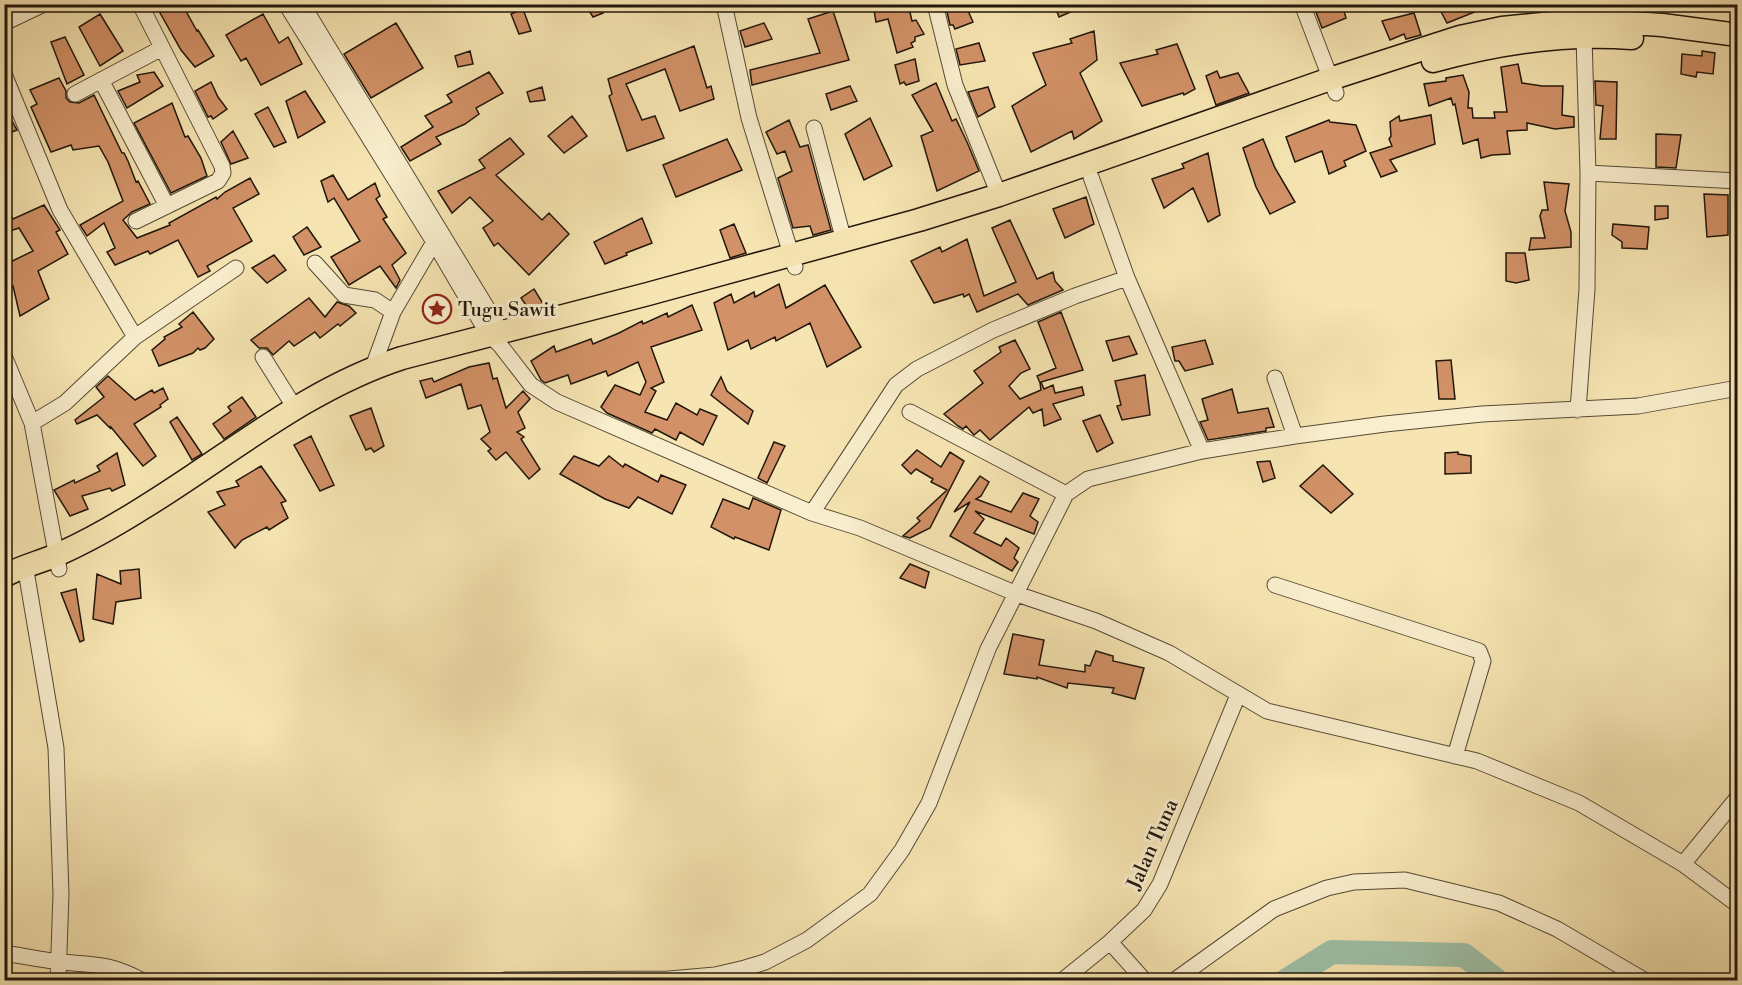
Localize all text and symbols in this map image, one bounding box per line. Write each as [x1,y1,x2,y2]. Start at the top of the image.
place icon: Tugu Sawit [421,293,453,325]
place label: Tugu Sawit [458,298,556,323]
street label: Jalan Tuna [1122,795,1185,895]

